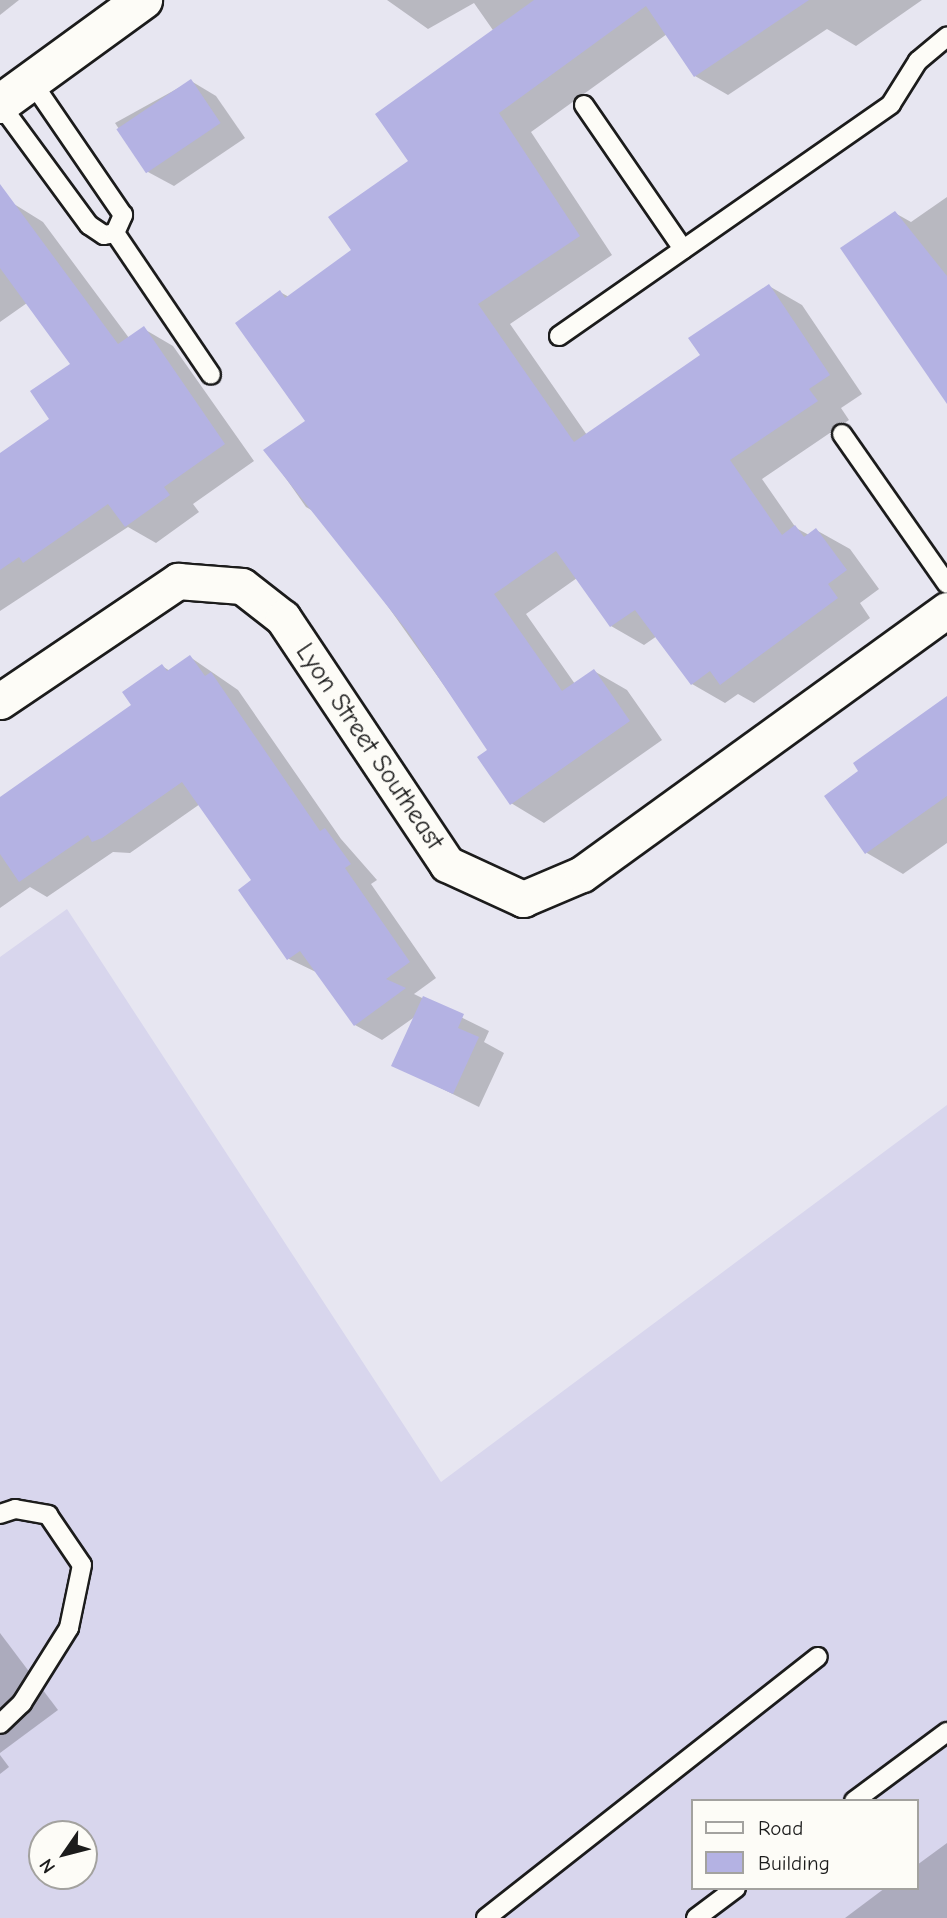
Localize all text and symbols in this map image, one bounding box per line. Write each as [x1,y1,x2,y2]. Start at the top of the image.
street label: Lyon Street Southeast [288,638,450,856]
legend [692,1799,919,1890]
text: Road [758,1816,803,1840]
north arrow [28,1820,98,1890]
text: Building [758,1851,830,1875]
text: N [35,1855,60,1877]

